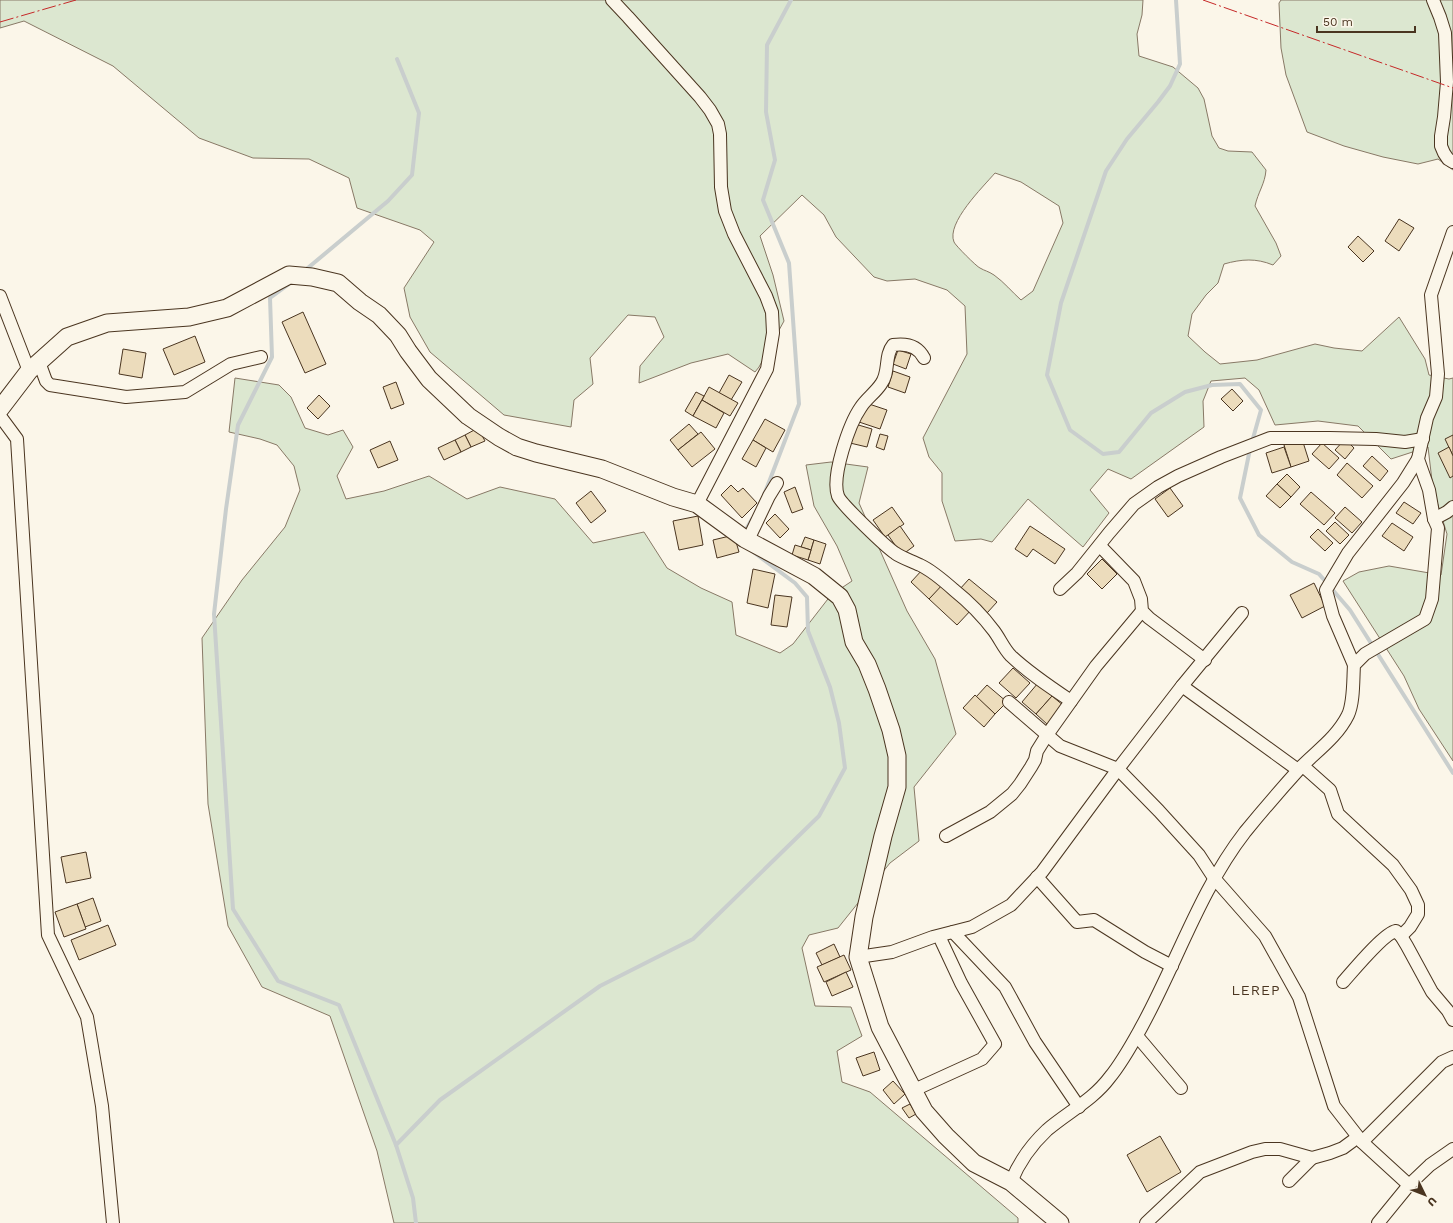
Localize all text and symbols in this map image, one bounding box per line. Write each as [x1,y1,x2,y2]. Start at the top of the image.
scale bar [1317,8,1415,34]
text: 50 m [1323,15,1353,29]
district label: LEREP [1231,982,1281,998]
north arrow [1405,1175,1445,1215]
text: U [1424,1194,1439,1209]

